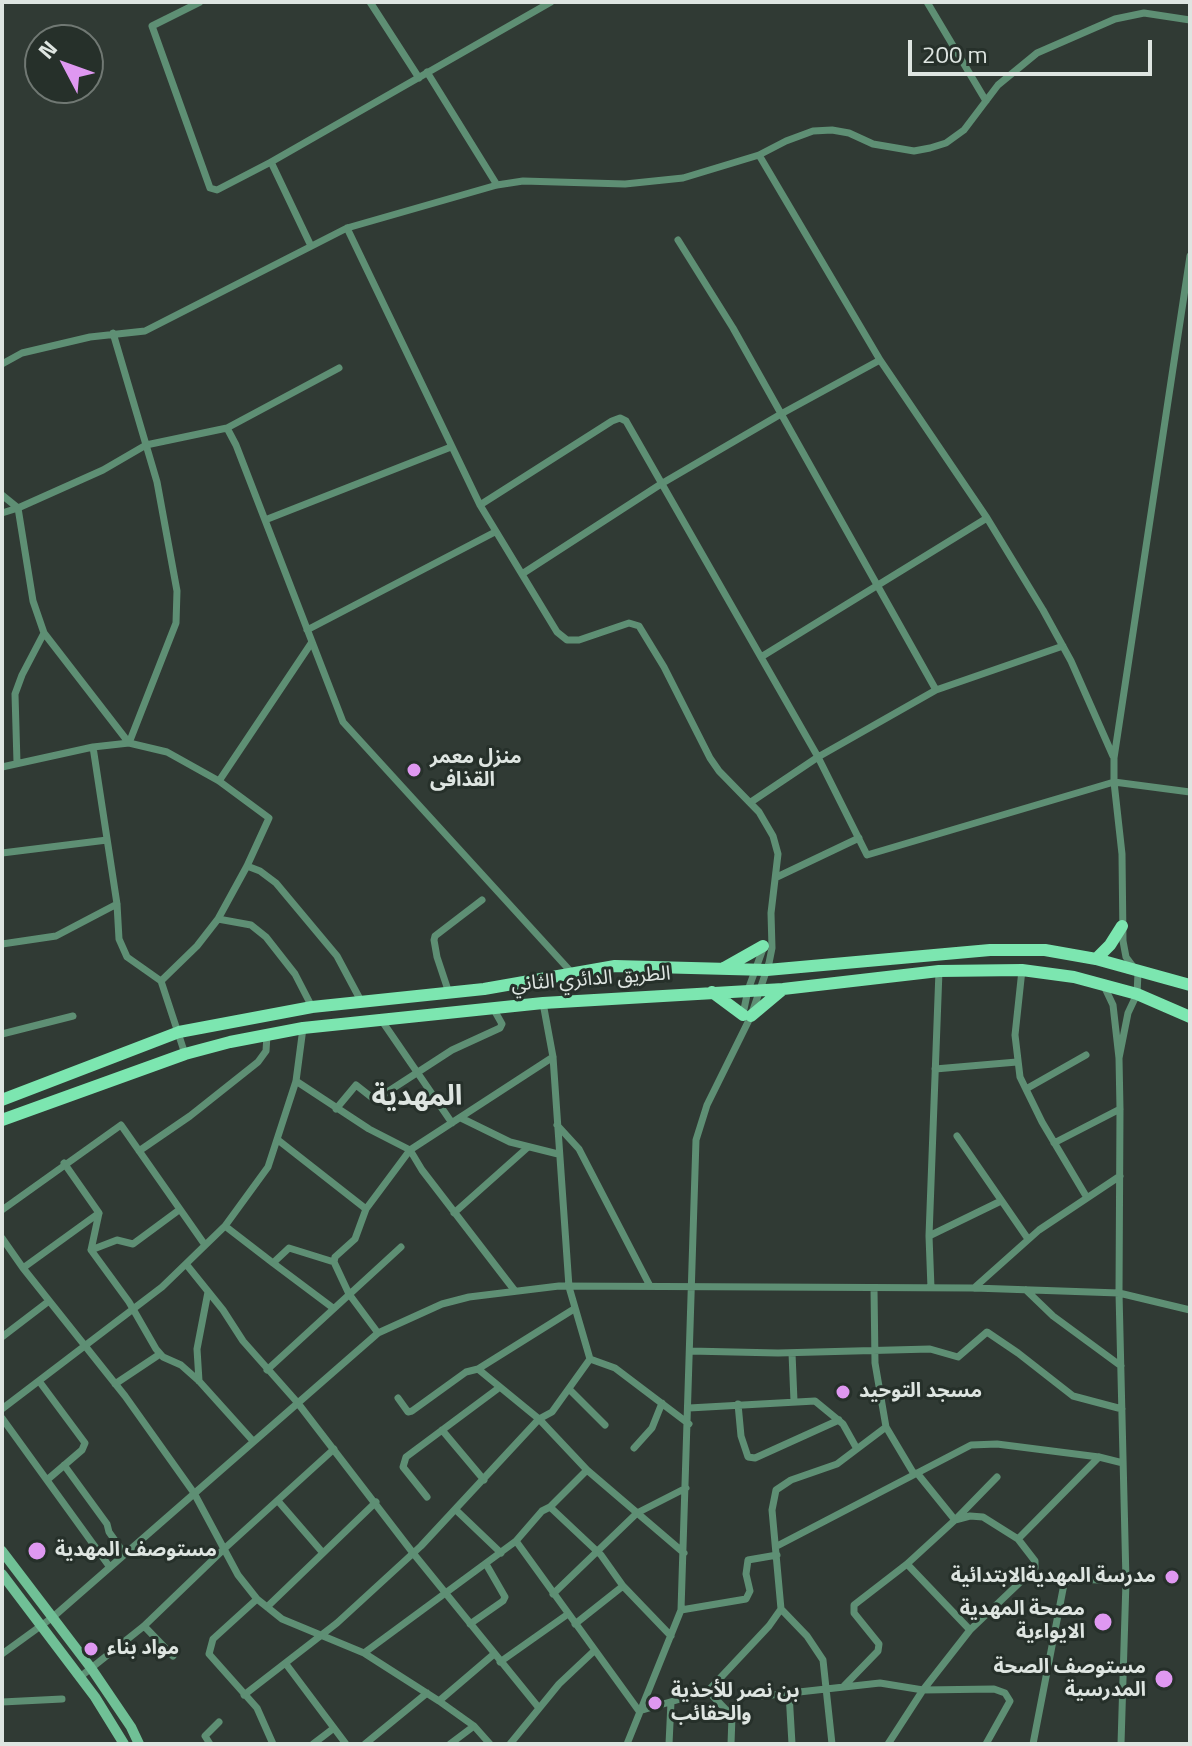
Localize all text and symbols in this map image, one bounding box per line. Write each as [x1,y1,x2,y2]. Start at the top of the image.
north arrow [24,24,104,104]
scale bar [912,24,1156,74]
text: N [30,33,65,66]
text: 200 m [922,36,988,72]
place label: منزل معمر القذافى [430,746,522,793]
marker: منزل معمر القذافى [405,761,423,779]
street label: الطريق الدائري الثاني [511,962,671,998]
district label: المهدية [371,1081,463,1115]
place label: مسجد التوحيد [859,1380,982,1404]
marker: مسجد التوحيد [834,1383,852,1401]
place label: مستوصف المهدية [55,1539,217,1563]
marker: مستوصف المهدية [26,1540,48,1562]
place label: مدرسة المهديةالابتدائية [951,1565,1156,1589]
marker: مدرسة المهديةالابتدائية [1163,1568,1181,1586]
place label: مصحة المهدية الايواءية [960,1598,1085,1645]
marker: مصحة المهدية الايواءية [1092,1611,1114,1633]
place label: مواد بناء [107,1637,179,1661]
marker: مواد بناء [82,1640,100,1658]
place label: مستوصف الصحة المدرسية [993,1656,1146,1703]
marker: مستوصف الصحة المدرسية [1153,1668,1175,1690]
place label: بن نصر للأحذية والحقائب [671,1680,800,1727]
marker: بن نصر للأحذية والحقائب [646,1694,664,1712]

